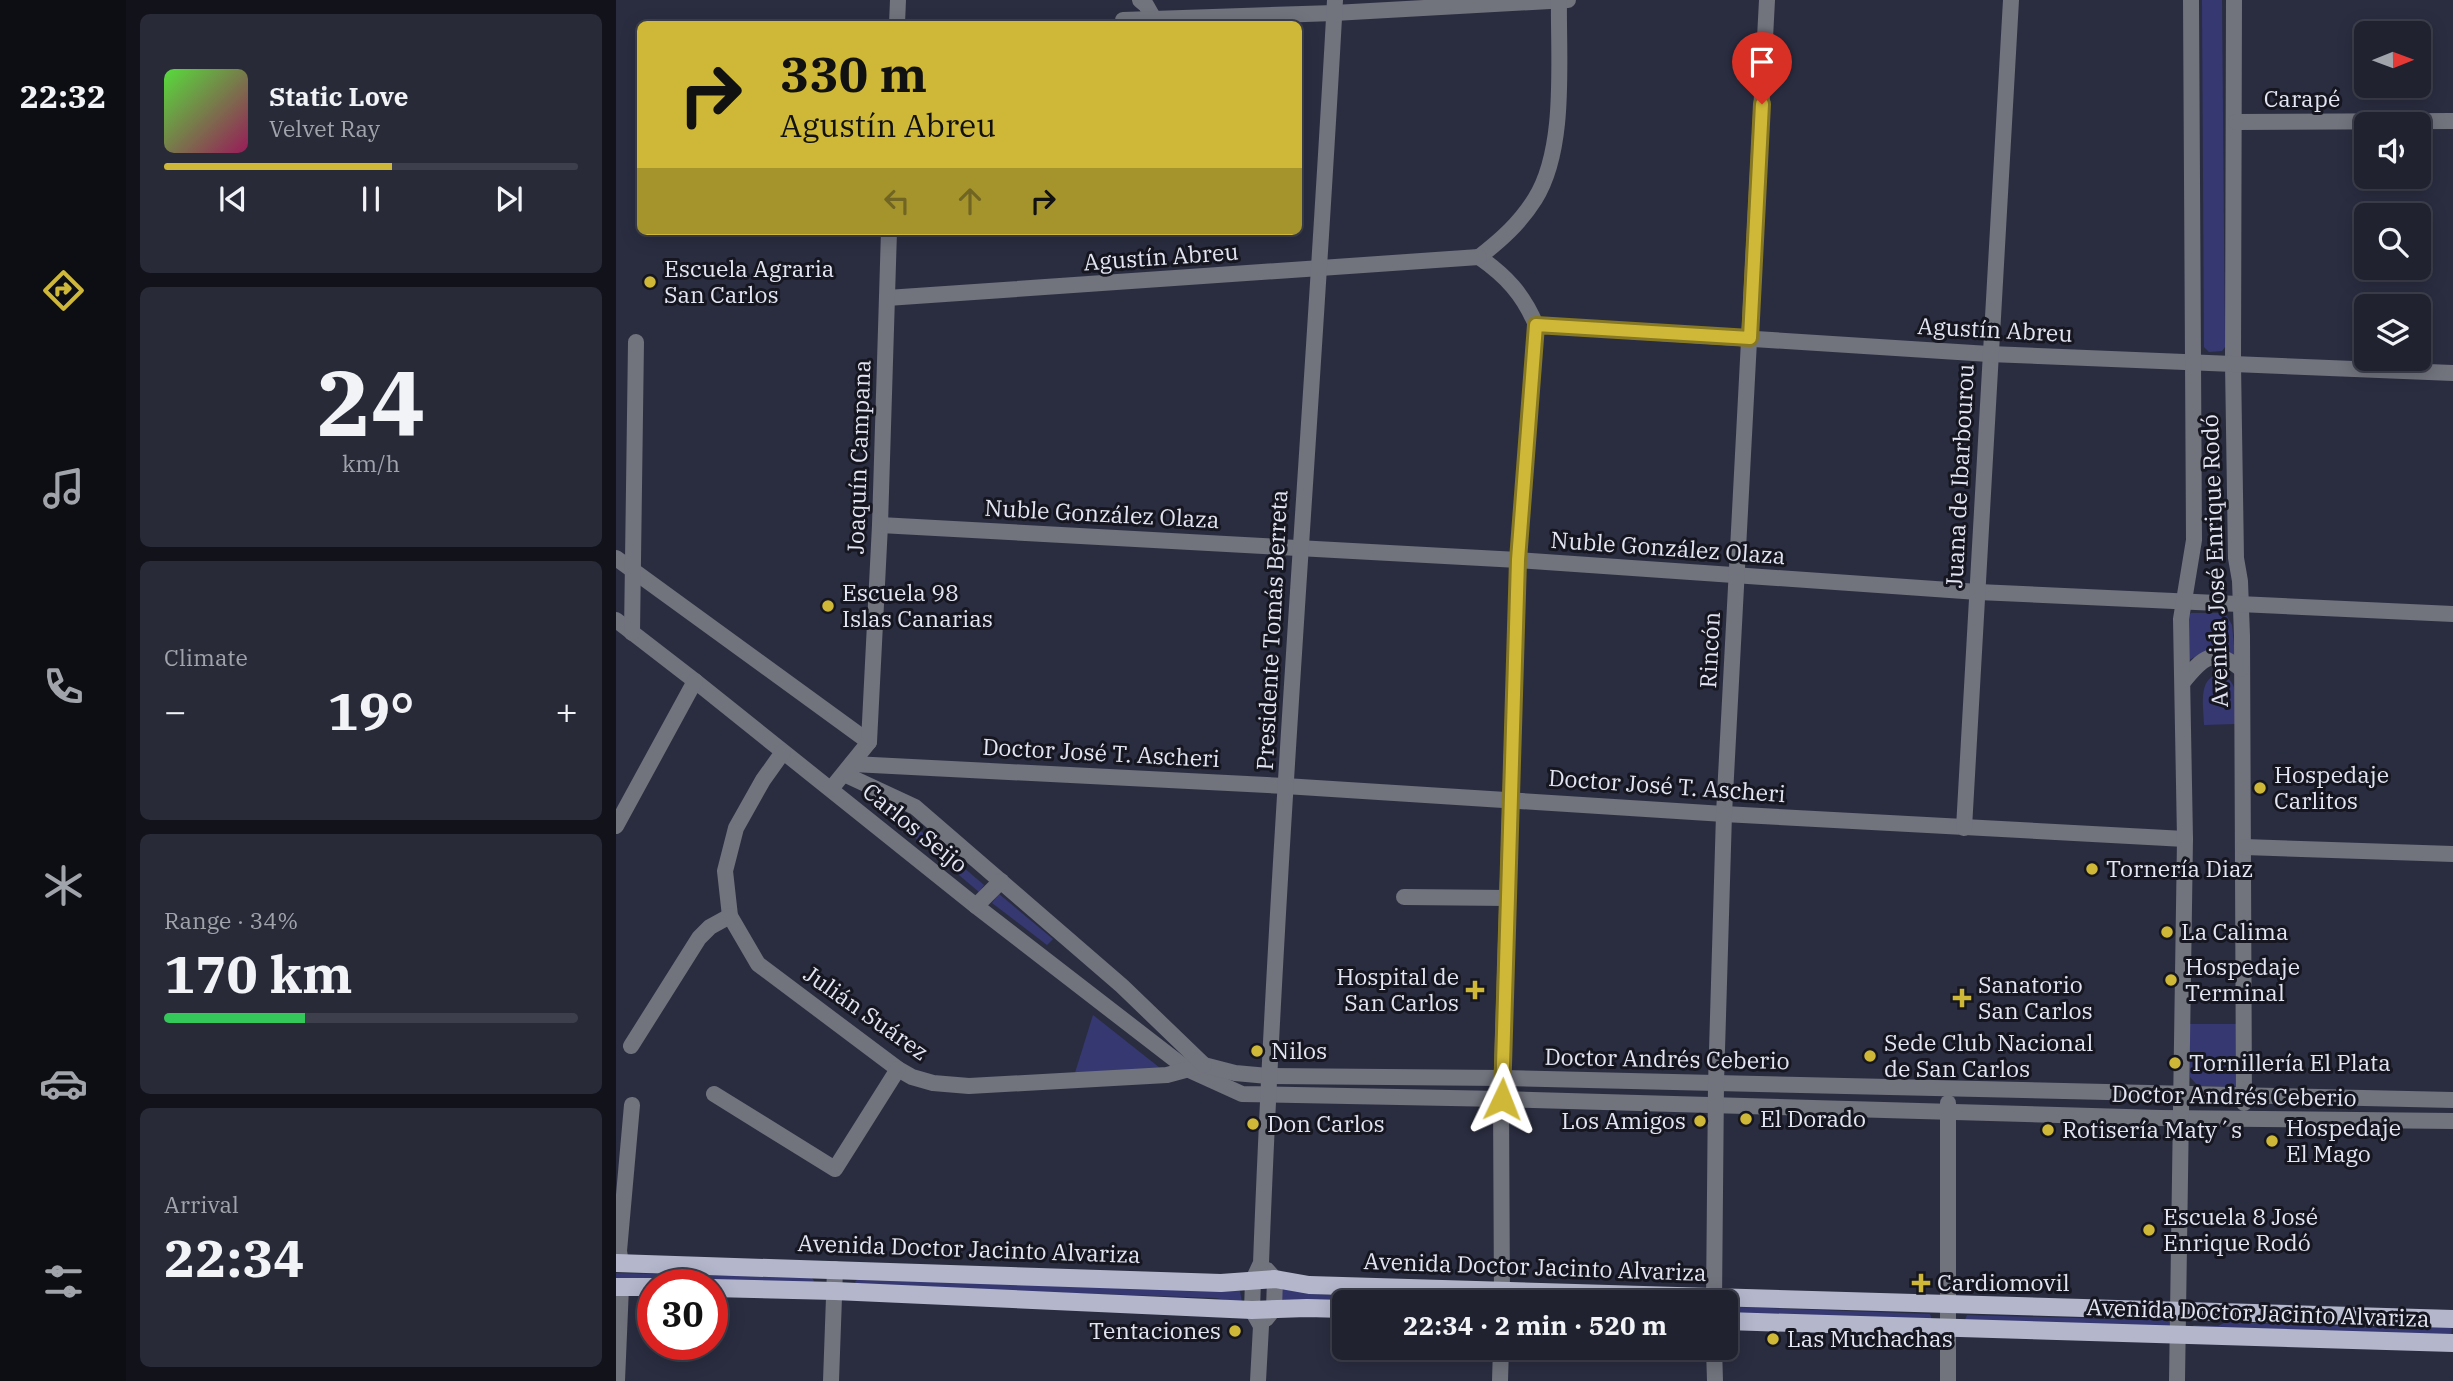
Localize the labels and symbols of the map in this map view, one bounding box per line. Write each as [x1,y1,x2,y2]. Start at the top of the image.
north arrow [2354,21,2431,98]
pin [1732,32,1792,104]
street label: Carapé [2264,83,2340,113]
street label: Agustín Abreu [1082,236,1239,276]
place label: Escuela Agraria San Carlos [664,253,834,309]
marker: Escuela Agraria San Carlos [642,274,658,290]
street label: Agustín Abreu [1917,310,2073,348]
street label: Joaquín Campana [840,359,876,555]
street label: Juana de Ibarbourou [1938,363,1980,589]
street label: Avenida José Enrique Rodó [2194,414,2234,708]
street label: Presidente Tomás Berreta [1249,489,1293,771]
street label: Nuble González Olaza [984,492,1220,534]
street label: Nuble González Olaza [1550,524,1786,570]
place label: Escuela 98 Islas Canarias [842,577,993,633]
marker: Escuela 98 Islas Canarias [820,598,836,614]
street label: Rincón [1692,611,1726,689]
street label: Doctor José T. Ascheri [982,731,1221,773]
place label: Hospedaje Carlitos [2274,759,2389,815]
street label: Doctor José T. Ascheri [1547,762,1787,808]
street label: Carlos Seijo [857,776,974,879]
marker: Hospedaje Carlitos [2252,780,2268,796]
place label: Tornería Diaz [2106,853,2253,883]
marker: Tornería Diaz [2084,861,2100,877]
place label: La Calima [2181,916,2288,946]
marker: La Calima [2159,924,2175,940]
place label: Hospedaje Terminal [2185,951,2300,1007]
street label: Julián Suárez [798,958,935,1066]
place label: Hospital de San Carlos [1336,961,1459,1017]
place label: Sanatorio San Carlos [1978,969,2093,1025]
marker: Hospedaje Terminal [2163,972,2179,988]
marker: Hospital de San Carlos [1465,980,1485,1000]
marker: Sanatorio San Carlos [1952,988,1972,1008]
place label: Sede Club Nacional de San Carlos [1884,1027,2094,1083]
place label: Nilos [1271,1035,1327,1065]
street label: Doctor Andrés Ceberio [1544,1041,1790,1075]
marker: Nilos [1249,1043,1265,1059]
place label: Tornillería El Plata [2189,1047,2391,1077]
marker: Sede Club Nacional de San Carlos [1862,1048,1878,1064]
marker: Tornillería El Plata [2167,1055,2183,1071]
position arrow [1465,1062,1539,1136]
street label: Doctor Andrés Ceberio [2111,1078,2357,1112]
place label: El Dorado [1760,1103,1866,1133]
place label: Los Amigos [1561,1105,1686,1135]
place label: Don Carlos [1267,1108,1385,1138]
marker: El Dorado [1738,1111,1754,1127]
place label: Hospedaje El Mago [2286,1112,2401,1168]
marker: Los Amigos [1692,1113,1708,1129]
place label: Rotisería Maty´s [2062,1114,2242,1144]
marker: Don Carlos [1245,1116,1261,1132]
marker: Rotisería Maty´s [2040,1122,2056,1138]
marker: Hospedaje El Mago [2264,1133,2280,1149]
place label: Escuela 8 José Enrique Rodó [2163,1201,2318,1257]
marker: Escuela 8 José Enrique Rodó [2141,1222,2157,1238]
street label: Avenida Doctor Jacinto Alvariza [797,1227,1141,1269]
street label: Avenida Doctor Jacinto Alvariza [1363,1245,1707,1287]
place label: Cardiomovil [1937,1267,2070,1297]
speed limit sign: 30 [637,1269,728,1360]
marker: Cardiomovil [1911,1273,1931,1293]
street label: Avenida Doctor Jacinto Alvariza [2086,1291,2430,1333]
place label: Tentaciones [1089,1315,1221,1345]
marker: Tentaciones [1227,1323,1243,1339]
place label: Las Muchachas [1787,1323,1953,1353]
marker: Las Muchachas [1765,1331,1781,1347]

